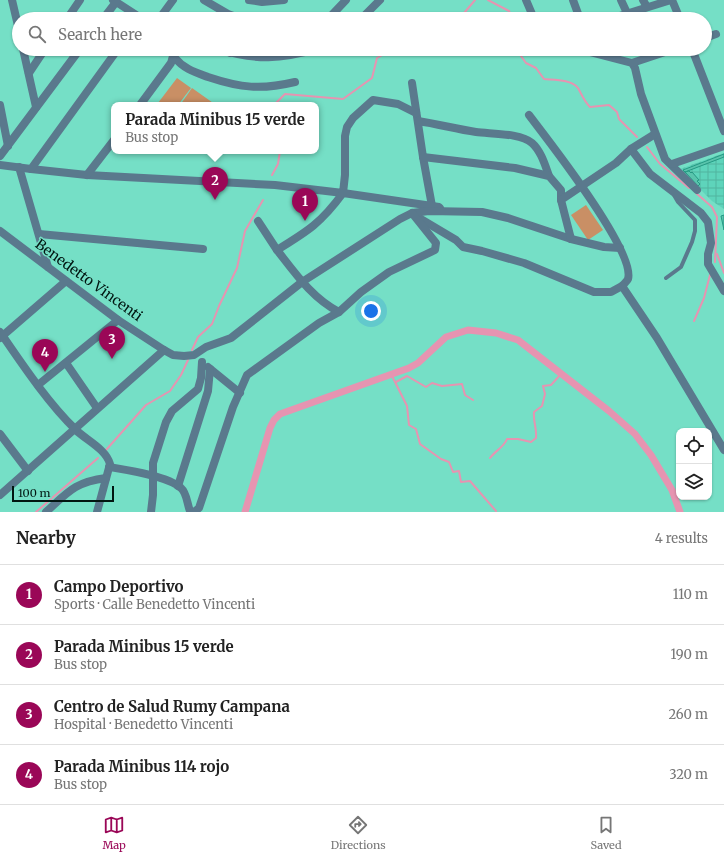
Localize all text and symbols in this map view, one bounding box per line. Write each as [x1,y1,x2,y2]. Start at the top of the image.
search box [12,12,712,56]
icon: search [26,23,48,45]
text: Search here [58,25,142,44]
popup [111,102,319,154]
text: Parada Minibus 15 verde [125,110,305,129]
text: Bus stop [125,129,178,146]
pin: 2 [202,167,228,200]
pin: 1 [292,188,318,221]
street label: Benedetto Vincenti [32,235,147,325]
your location [361,301,381,321]
pin: 3 [99,326,125,359]
pin: 4 [32,339,58,372]
map controls [676,428,712,500]
button: locate [676,428,712,464]
button: layers [676,464,712,500]
scale bar [12,484,114,503]
text: 100 m [18,486,50,500]
text: Nearby [16,527,76,549]
text: 4 results [655,530,708,547]
text: Campo Deportivo [54,577,184,596]
text: 1 [26,586,32,603]
text: 110 m [673,586,708,603]
text: Sports · Calle Benedetto Vincenti [54,596,255,613]
text: Parada Minibus 15 verde [54,637,234,656]
text: 2 [25,646,33,663]
text: 190 m [671,646,708,663]
text: Bus stop [54,656,107,673]
text: Centro de Salud Rumy Campana [54,697,290,716]
text: 3 [25,706,33,723]
text: 260 m [668,706,708,723]
text: Hospital · Benedetto Vincenti [54,716,233,733]
text: Parada Minibus 114 rojo [54,757,229,776]
text: 4 [25,766,33,783]
text: 320 m [669,766,708,783]
text: Bus stop [54,776,107,793]
tab: Map [102,814,126,852]
tab: Directions [331,814,386,852]
tab: Saved [590,814,622,852]

